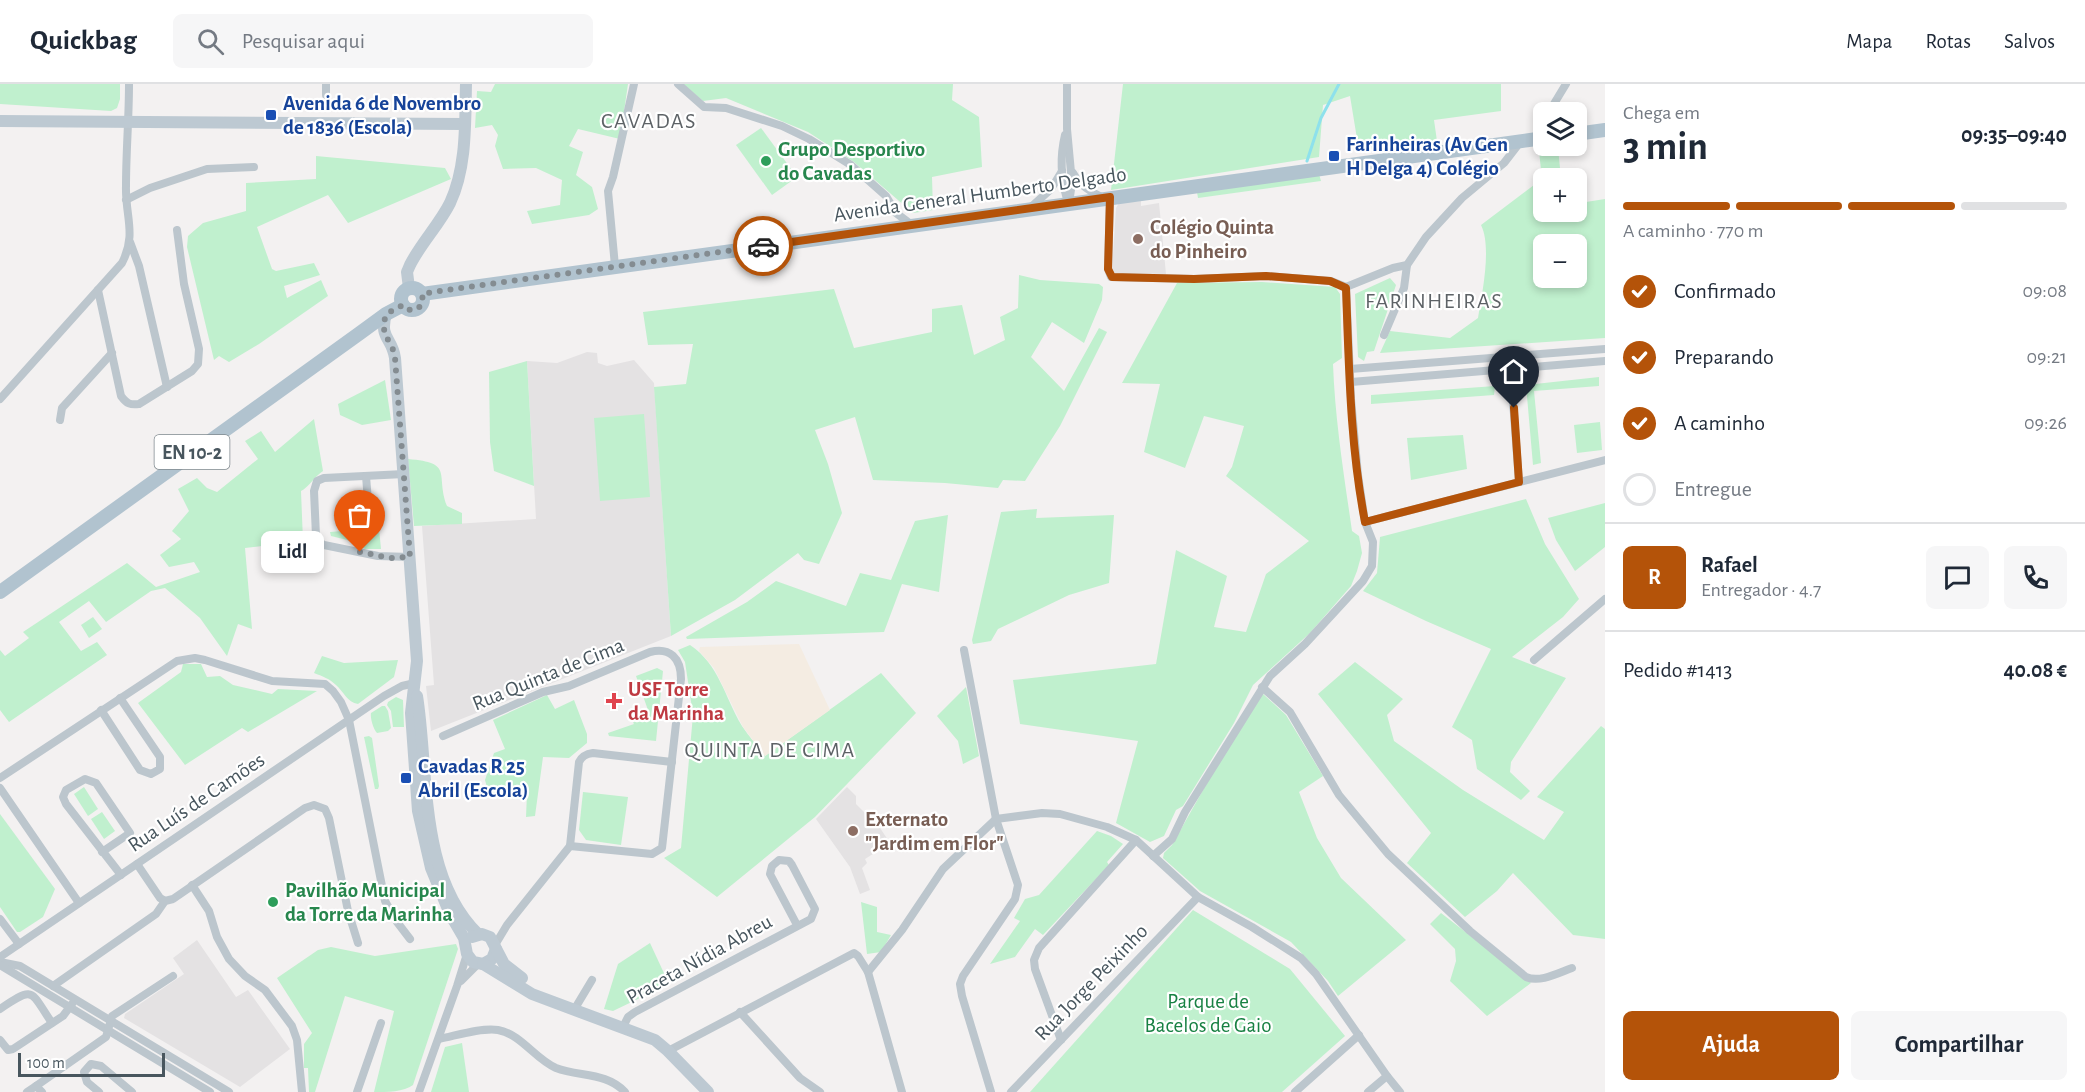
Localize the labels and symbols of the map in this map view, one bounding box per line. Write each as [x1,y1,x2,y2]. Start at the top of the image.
place label: Avenida 6 de Novembro de 1836 (Escola) [283,93,481,138]
marker: Avenida 6 de Novembro de 1836 (Escola) [264,108,278,122]
district label: CAVADAS [601,110,697,132]
place label: Farinheiras (Av Gen H Delga 4) Colégio [1346,134,1508,179]
place label: Grupo Desportivo do Cavadas [778,139,925,184]
marker: Farinheiras (Av Gen H Delga 4) Colégio [1327,149,1341,163]
marker: Grupo Desportivo do Cavadas [759,154,773,168]
street label: Avenida General Humberto Delgado [832,164,1128,225]
courier [733,216,793,276]
place label: Colégio Quinta do Pinheiro [1150,217,1274,262]
marker: Colégio Quinta do Pinheiro [1131,232,1145,246]
district label: FARINHEIRAS [1365,290,1503,312]
pin [1488,346,1539,408]
road number: EN 10-2 [154,435,230,469]
pin [334,490,385,552]
callout: Lidl [261,531,324,573]
street label: Rua Quinta de Cima [469,634,627,714]
place label: USF Torre da Marinha [628,679,724,724]
marker: USF Torre da Marinha [605,692,623,710]
district label: QUINTA DE CIMA [684,739,856,761]
street label: Rua Luís de Camões [124,749,268,856]
place label: Cavadas R 25 Abril (Escola) [418,756,528,801]
marker: Cavadas R 25 Abril (Escola) [399,771,413,785]
place label: Externato "Jardim em Flor" [865,809,1004,854]
marker: Externato "Jardim em Flor" [846,824,860,838]
place label: Pavilhão Municipal da Torre da Marinha [285,880,453,925]
marker: Pavilhão Municipal da Torre da Marinha [266,895,280,909]
street label: Praceta Nídia Abreu [623,911,776,1008]
street label: Rua Jorge Peixinho [1031,920,1152,1045]
park label: Parque de Bacelos de Gaio [1145,991,1271,1036]
scale bar [18,1050,165,1078]

